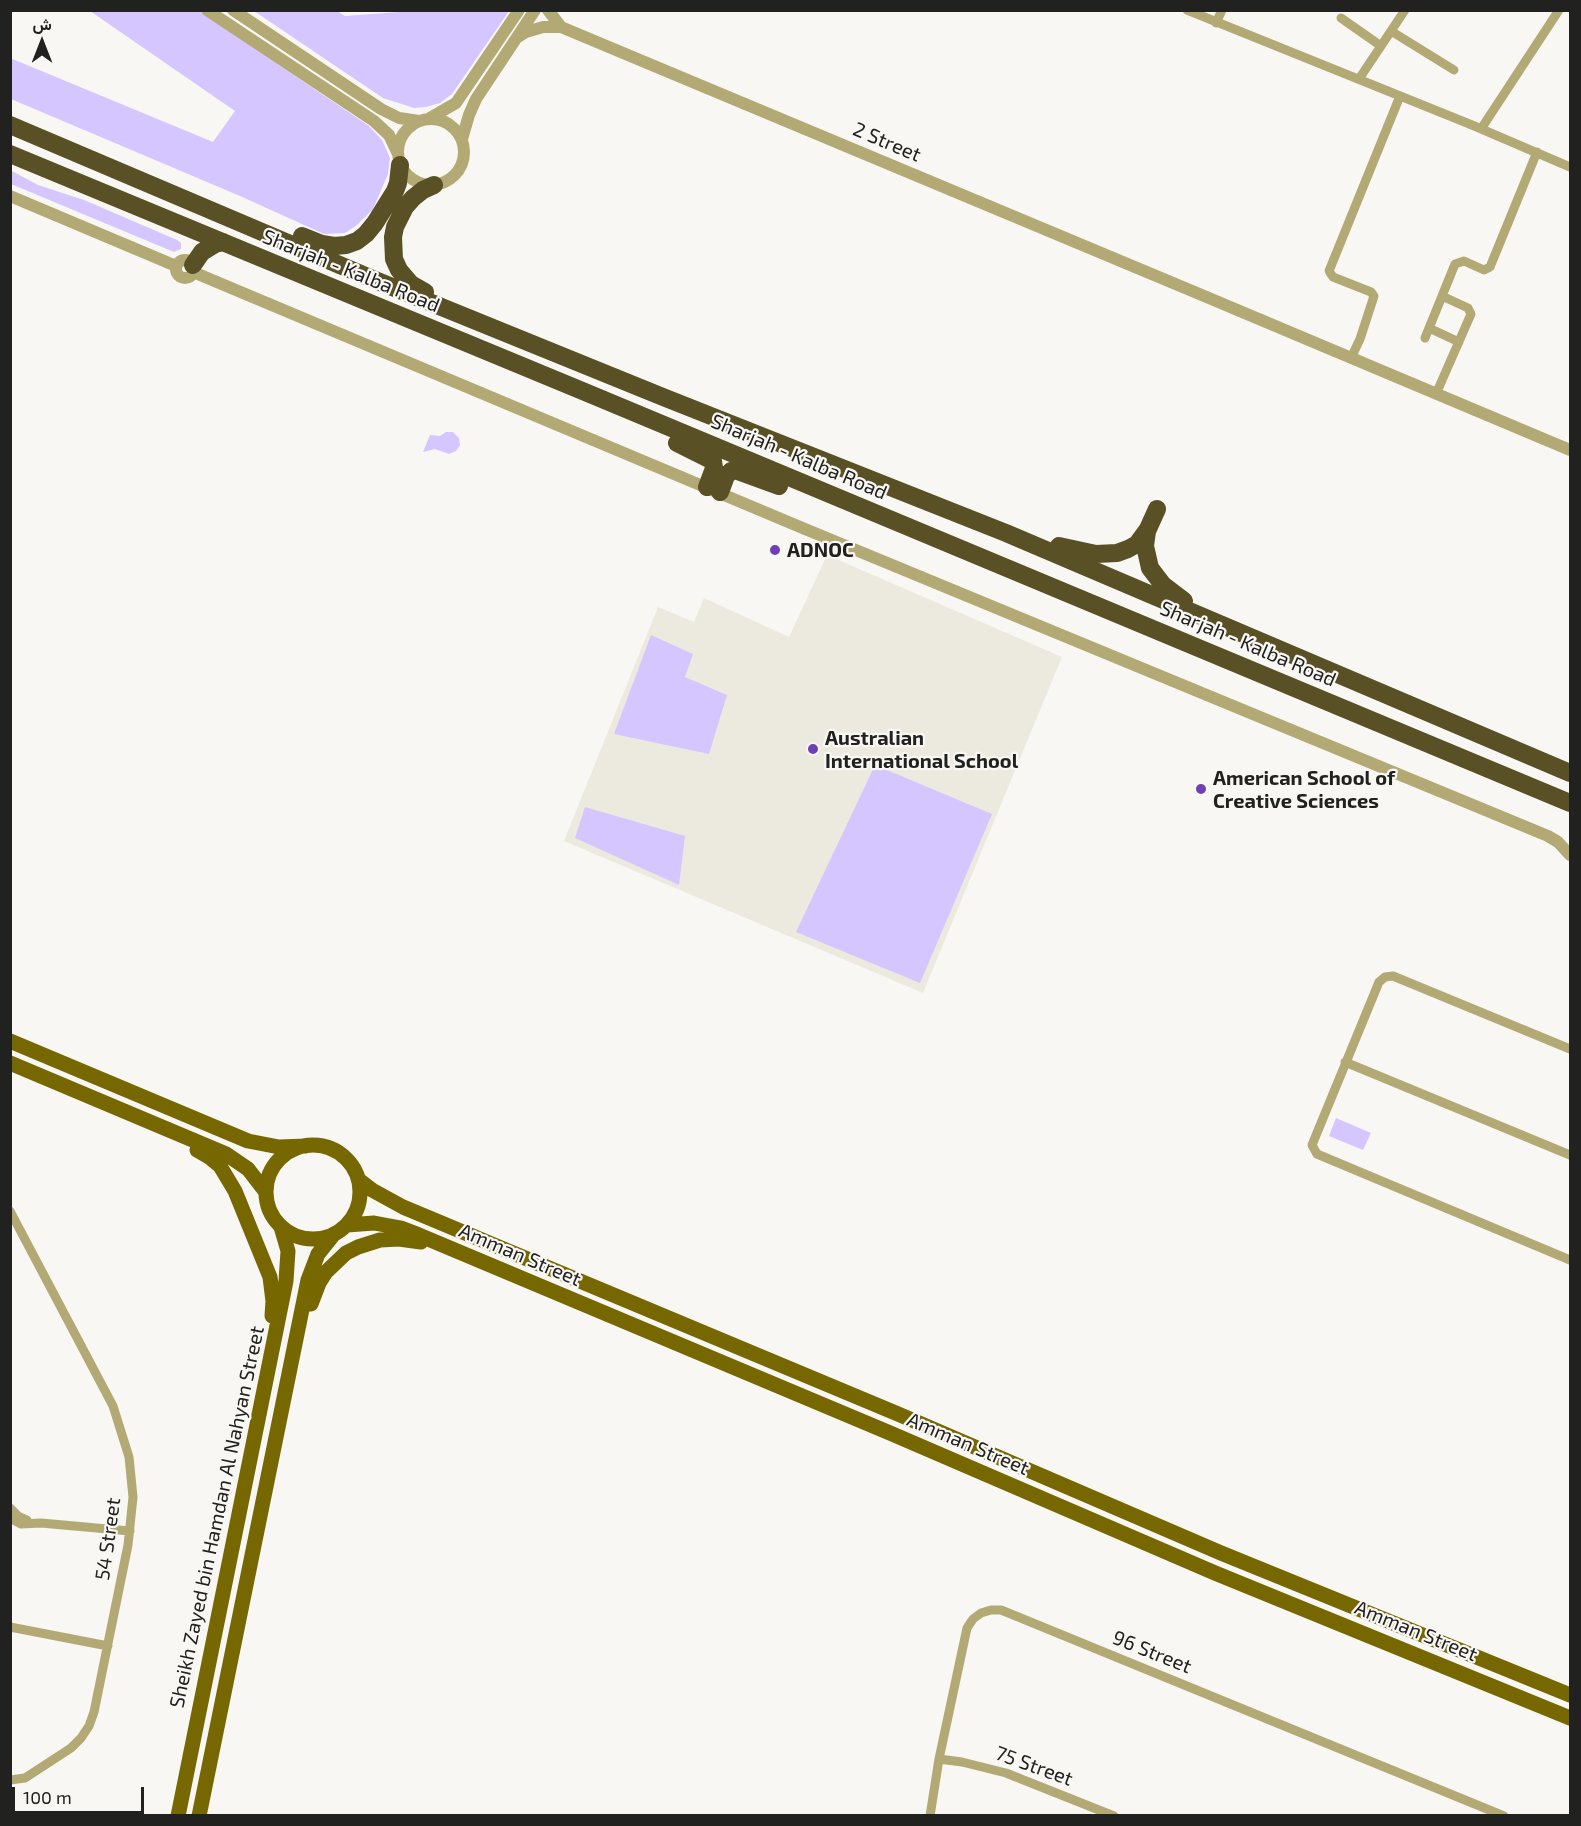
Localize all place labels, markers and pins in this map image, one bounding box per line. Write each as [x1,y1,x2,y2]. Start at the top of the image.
place label: ADNOC [787,538,854,562]
marker: ADNOC [768,543,782,557]
place label: Australian International School [825,726,1018,773]
marker: Australian International School [806,742,820,756]
place label: American School of Creative Sciences [1213,766,1395,813]
marker: American School of Creative Sciences [1194,782,1208,796]

